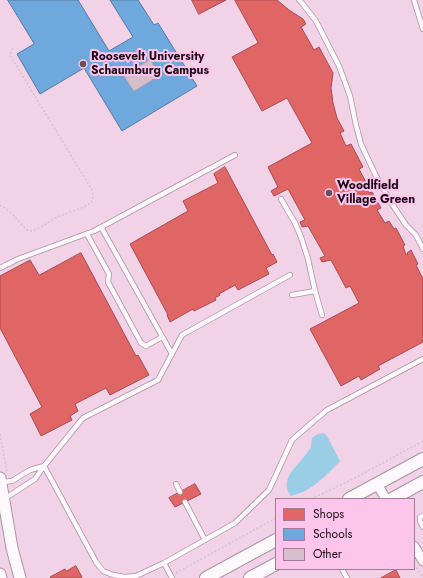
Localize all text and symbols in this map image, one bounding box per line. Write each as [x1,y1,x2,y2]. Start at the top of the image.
place label: Roosevelt University Schaumburg Campus [91,50,209,78]
marker: Roosevelt University Schaumburg Campus [78,59,88,69]
place label: Woodlfield Village Green [337,179,415,207]
marker: Woodlfield Village Green [324,188,334,198]
legend [275,498,415,570]
text: Shops [313,505,344,523]
text: Schools [313,525,352,543]
text: Other [313,545,342,563]

